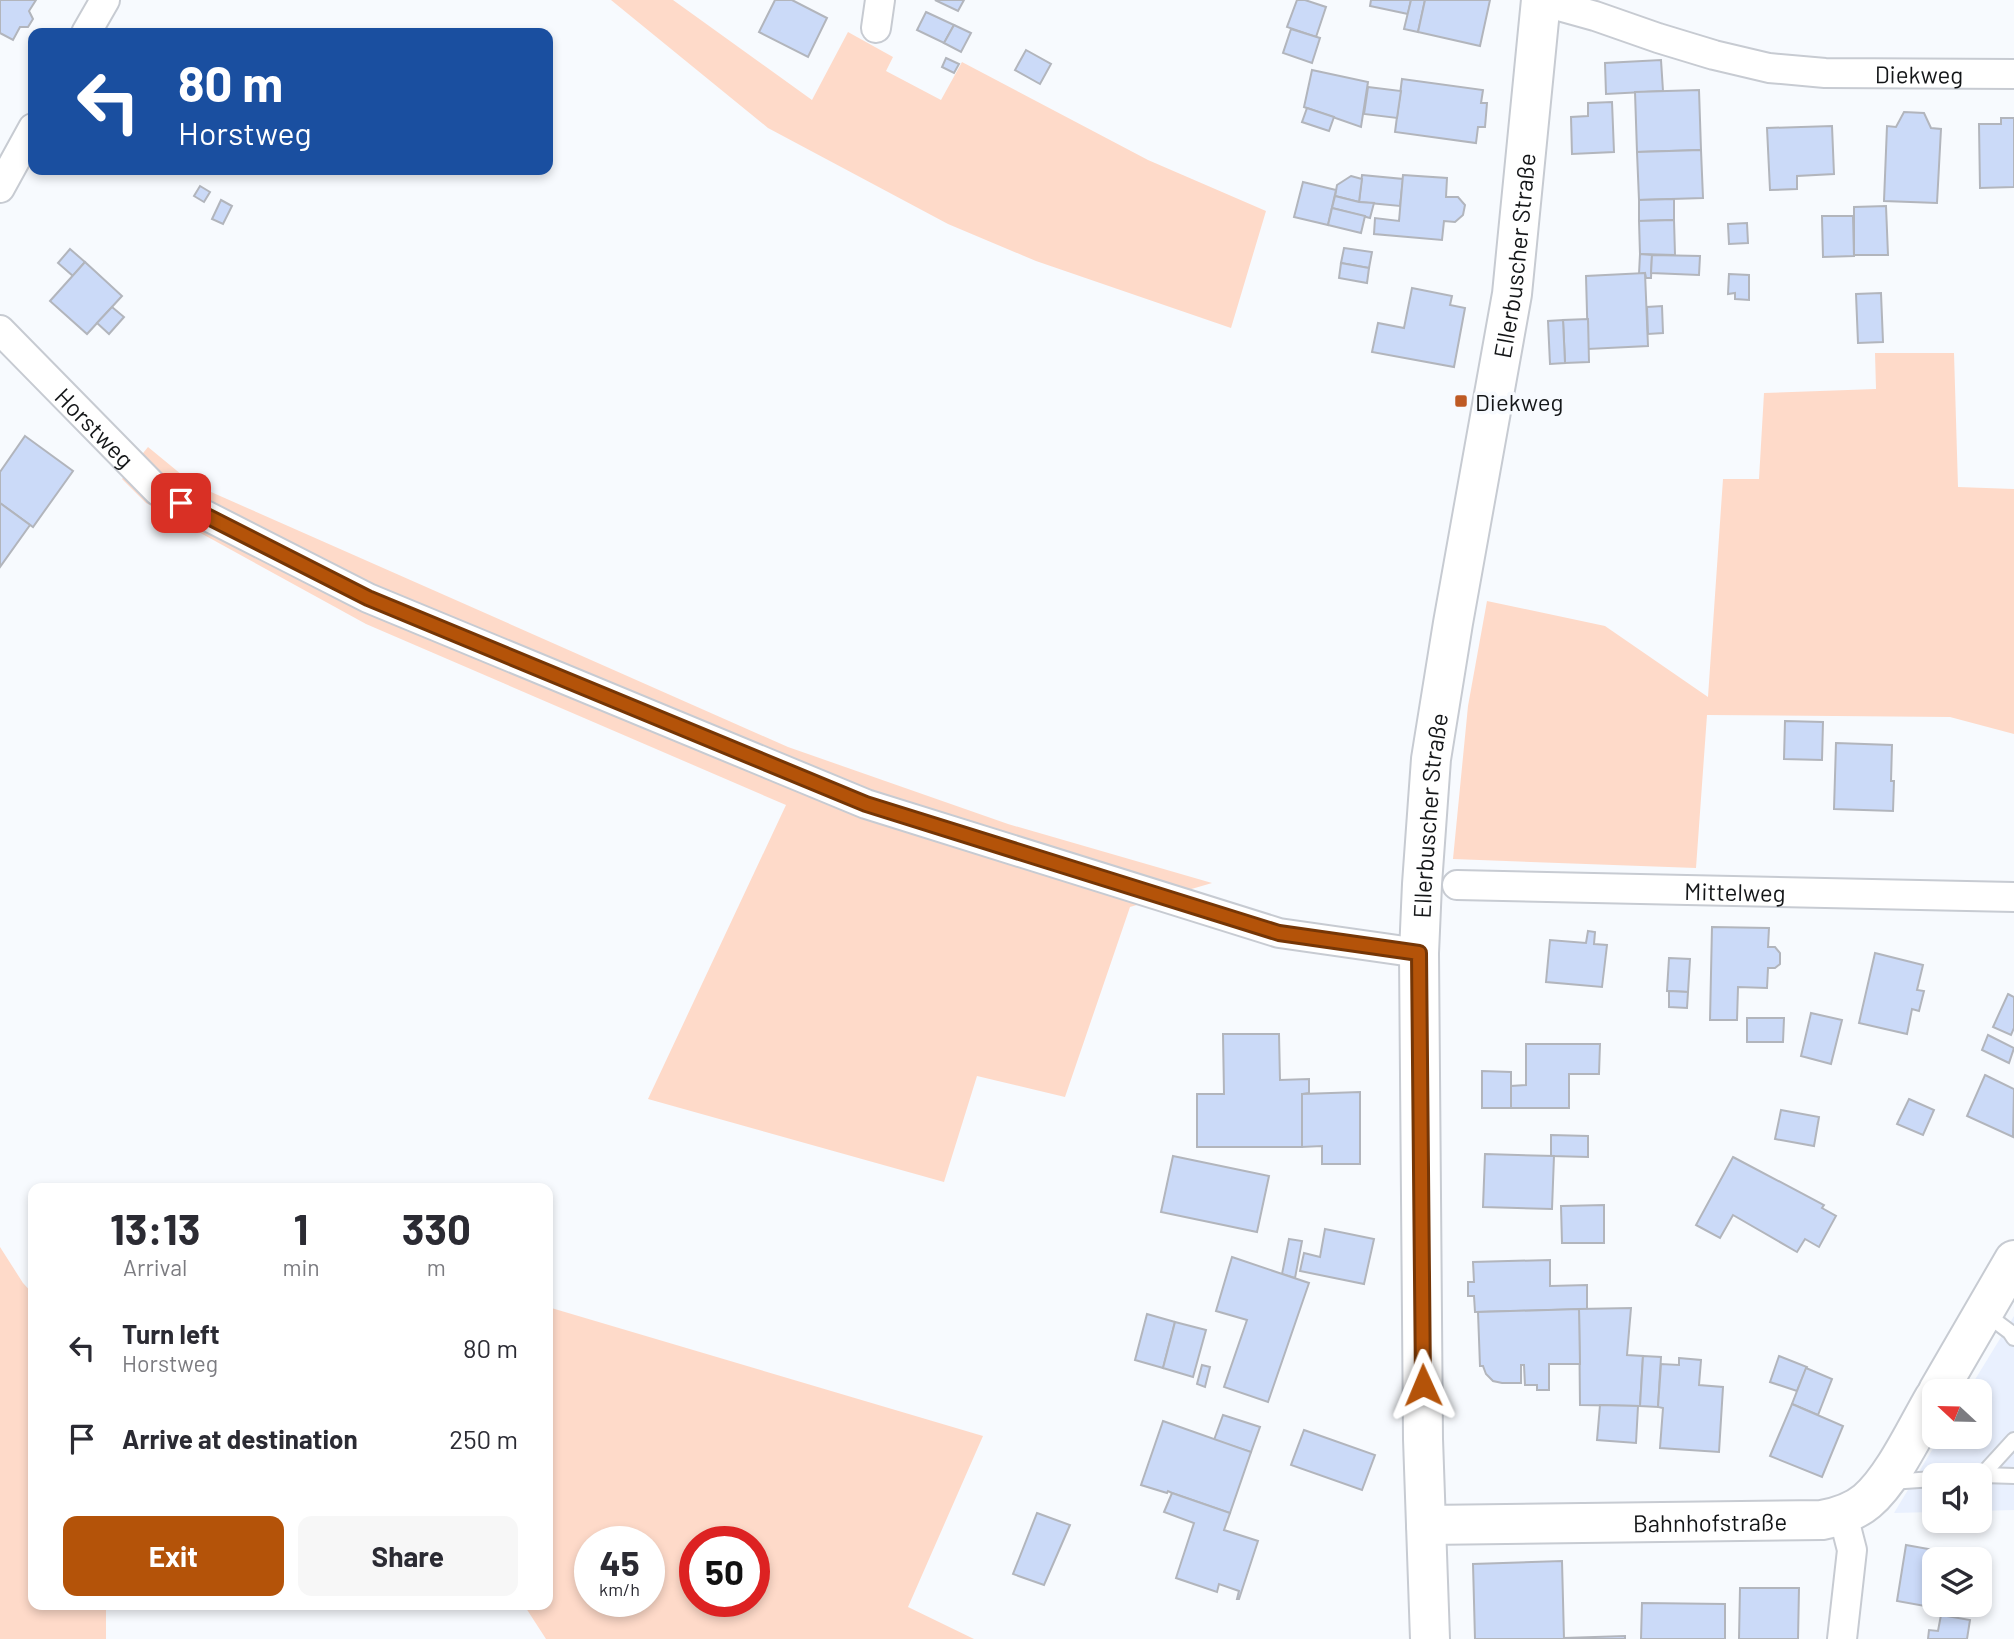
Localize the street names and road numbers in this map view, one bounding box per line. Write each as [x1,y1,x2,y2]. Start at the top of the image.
street label: Diekweg [1875,59,1963,88]
street label: Ellerbuscher Straße [1486,152,1540,360]
street label: Horstweg [50,381,141,473]
street label: Ellerbuscher Straße [1406,711,1453,919]
street label: Mittelweg [1684,875,1786,907]
street label: Bahnhofstraße [1633,1506,1787,1537]

